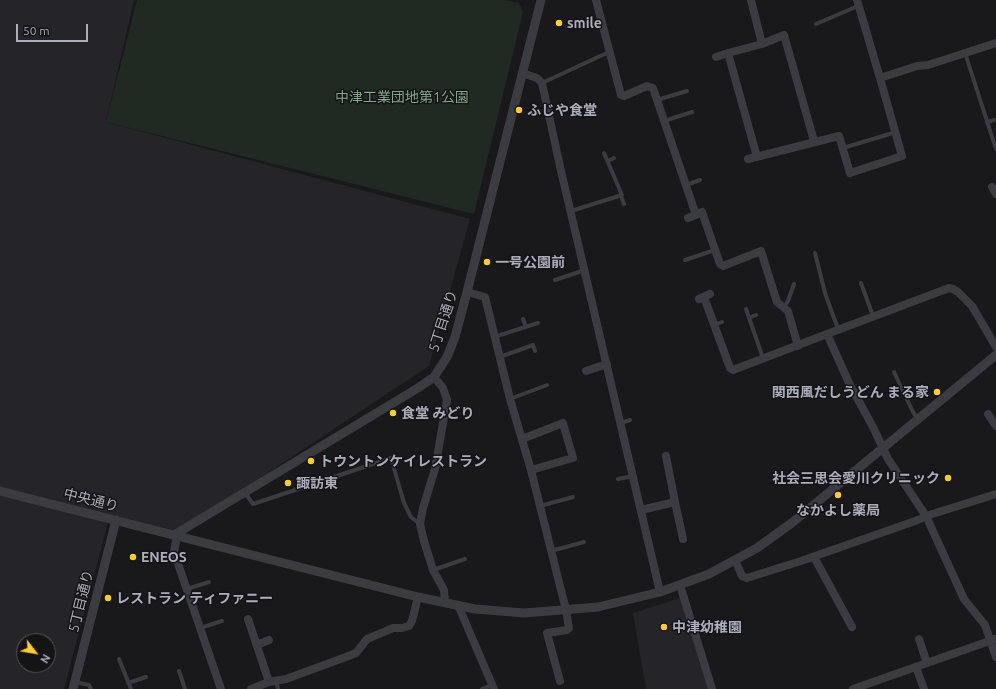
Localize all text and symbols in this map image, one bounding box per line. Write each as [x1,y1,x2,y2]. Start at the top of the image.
place label: smile [567,15,602,31]
scale bar [18,16,90,42]
marker: smile [554,18,564,28]
text: 50 m [23,24,50,37]
park label: 中津工業団地第1公園 [335,89,469,105]
place label: ふじや食堂 [527,102,597,118]
marker: ふじや食堂 [514,105,524,115]
place label: 一号公園前 [495,254,565,270]
marker: 一号公園前 [482,257,492,267]
street label: 5丁目通り [425,288,461,354]
place label: 関西風だしうどん まる家 [772,384,929,400]
marker: 関西風だしうどん まる家 [932,387,942,397]
place label: 食堂 みどり [401,405,474,421]
marker: 食堂 みどり [388,408,398,418]
place label: トウントンケイレストラン [319,453,487,469]
marker: トウントンケイレストラン [306,456,316,466]
place label: 社会三思会愛川クリニック [772,470,940,486]
marker: 社会三思会愛川クリニック [943,473,953,483]
place label: 諏訪東 [296,475,338,491]
marker: 諏訪東 [283,478,293,488]
street label: 中央通り [62,485,120,515]
marker: なかよし薬局 [833,490,843,500]
place label: なかよし薬局 [796,502,880,518]
place label: ENEOS [141,549,187,565]
marker: ENEOS [128,552,138,562]
street label: 5丁目通り [65,568,97,634]
place label: レストラン ティファニー [116,590,273,606]
marker: レストラン ティファニー [103,593,113,603]
place label: 中津幼稚園 [672,619,742,635]
marker: 中津幼稚園 [659,622,669,632]
north arrow [16,633,56,673]
text: N [38,652,53,665]

